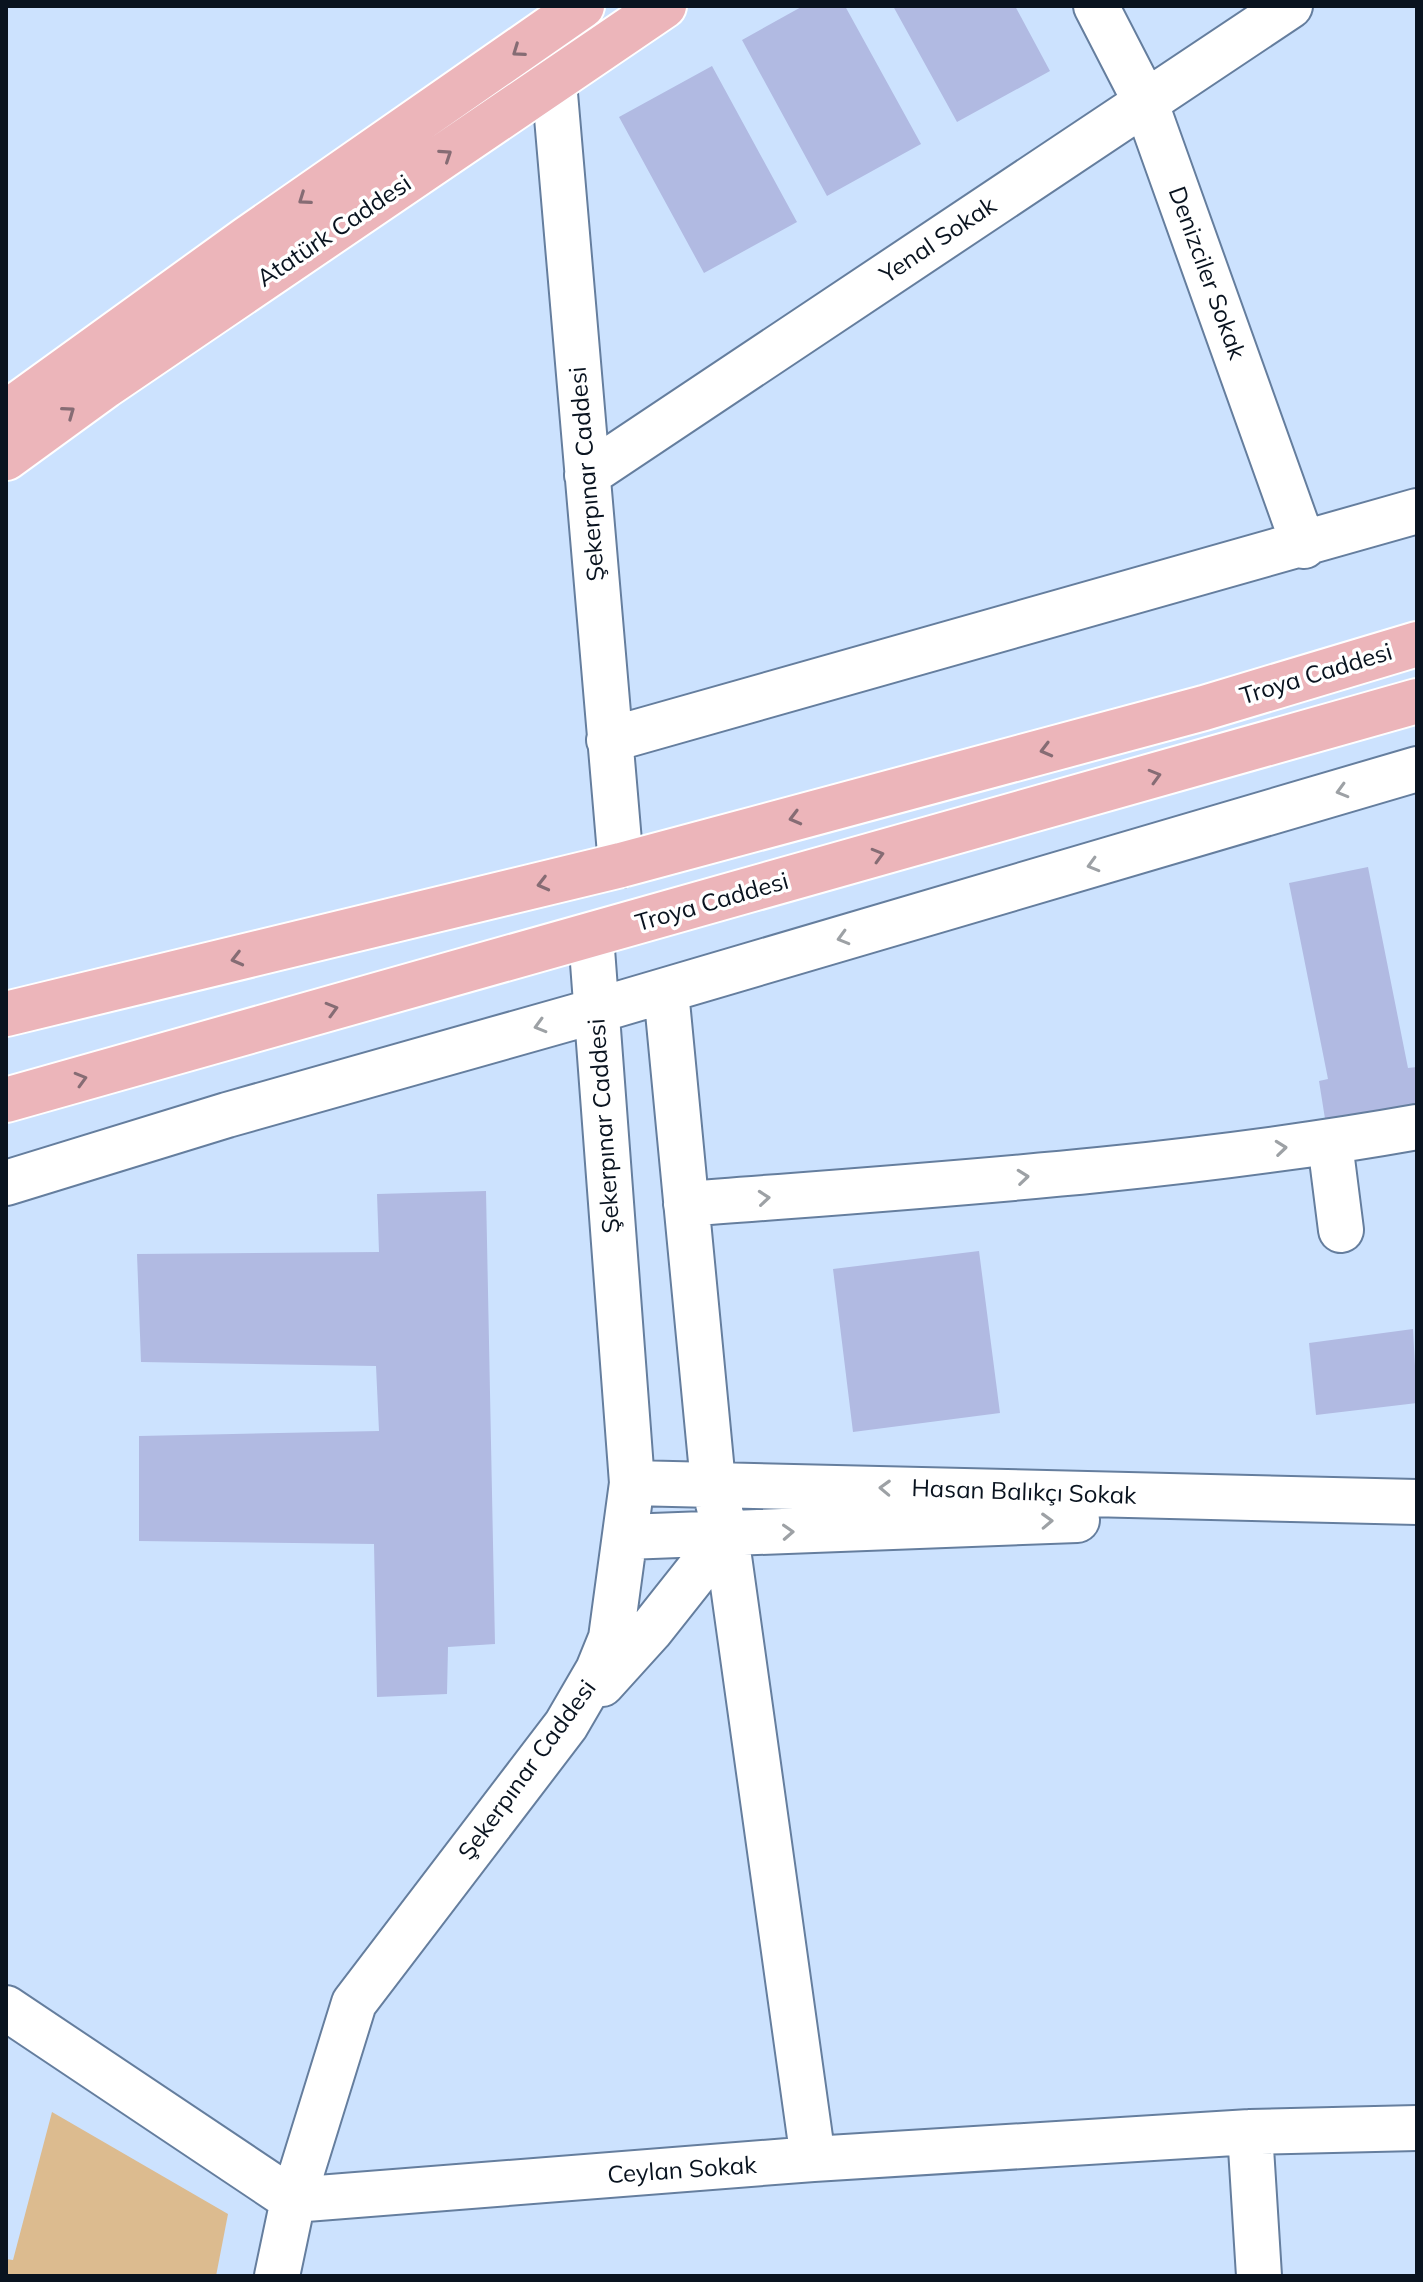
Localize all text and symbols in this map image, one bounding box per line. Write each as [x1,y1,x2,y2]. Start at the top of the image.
one-way arrow [512,41,526,56]
one-way arrow [437,150,451,165]
street label: Atatürk Caddesi [251,168,416,293]
street label: Denizciler Sokak [1163,182,1253,364]
one-way arrow [299,189,313,204]
street label: Yenal Sokak [873,189,1002,290]
street label: Şekerpınar Caddesi [562,366,610,583]
one-way arrow [60,407,75,422]
street label: Troya Caddesi [1236,636,1396,710]
one-way arrow [1039,741,1053,758]
one-way arrow [1148,769,1162,785]
one-way arrow [1336,782,1350,799]
one-way arrow [788,809,802,825]
one-way arrow [871,848,885,864]
one-way arrow [1086,856,1100,872]
street label: Troya Caddesi [632,865,792,937]
one-way arrow [537,875,551,892]
one-way arrow [837,929,851,945]
one-way arrow [230,950,244,967]
one-way arrow [324,1002,338,1019]
one-way arrow [533,1017,547,1033]
street label: Şekerpınar Caddesi [581,1018,625,1234]
one-way arrow [74,1072,88,1088]
one-way arrow [1275,1140,1288,1157]
one-way arrow [1017,1168,1030,1185]
one-way arrow [758,1190,771,1207]
street label: Hasan Balıkçı Sokak [911,1472,1138,1510]
one-way arrow [878,1479,891,1496]
one-way arrow [1041,1513,1054,1530]
one-way arrow [782,1523,795,1540]
street label: Şekerpınar Caddesi [451,1674,602,1865]
street label: Ceylan Sokak [606,2149,758,2189]

